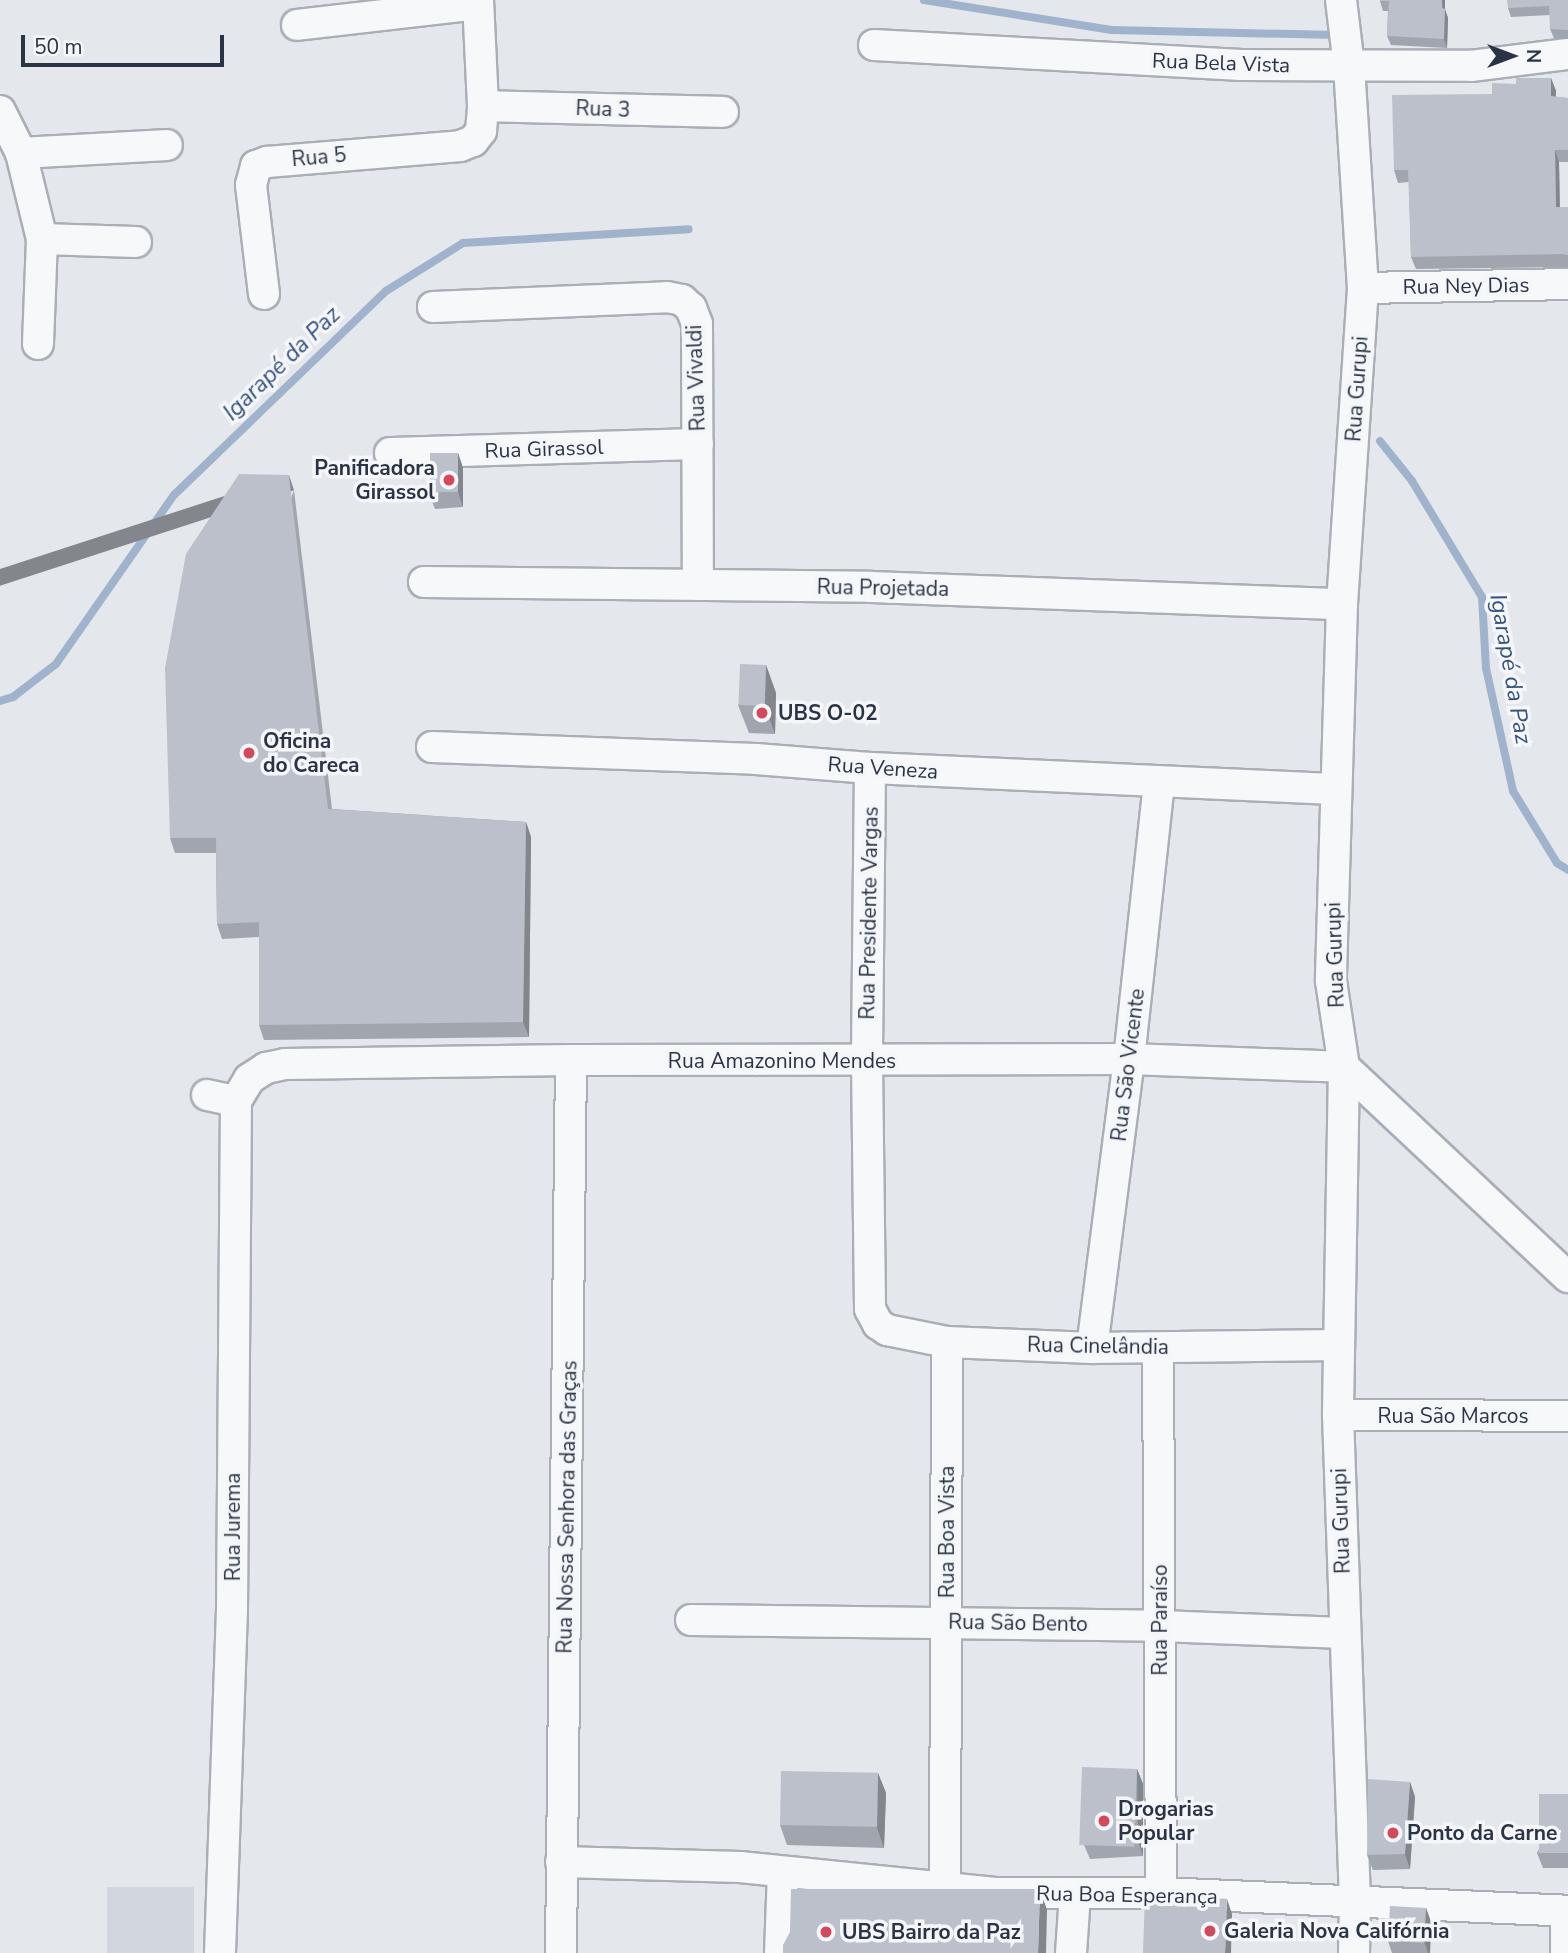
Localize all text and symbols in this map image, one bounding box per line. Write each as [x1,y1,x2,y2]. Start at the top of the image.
scale bar [24,21,228,65]
north arrow [1477,21,1547,91]
text: 50 m [34,33,83,61]
street label: Rua Bela Vista [1151,48,1291,78]
text: N [1520,49,1546,63]
street label: Rua 3 [575,95,631,123]
street label: Rua 5 [291,142,347,172]
street label: Rua Ney Dias [1402,272,1530,300]
water label: Igarapé da Paz [218,301,346,427]
street label: Rua Vivaldi [682,324,710,432]
street label: Rua Gurupi [1341,335,1373,443]
street label: Rua Girassol [484,434,604,464]
place label: Panificadora Girassol [314,455,435,505]
marker: Panificadora Girassol [441,472,457,488]
street label: Rua Projetada [817,574,949,602]
water label: Igarapé da Paz [1483,592,1537,746]
place label: UBS O-02 [778,700,878,726]
marker: UBS O-02 [752,703,772,723]
place label: Oficina do Careca [263,728,360,778]
marker: Oficina do Careca [241,745,257,761]
street label: Rua Veneza [827,752,939,784]
street label: Rua Presidente Vargas [855,806,883,1020]
street label: Rua Gurupi [1321,902,1349,1008]
street label: Rua São Vicente [1106,987,1150,1143]
street label: Rua Amazonino Mendes [668,1048,896,1074]
street label: Rua Cinelândia [1027,1332,1169,1360]
street label: Rua Nossa Senhora das Graças [552,1360,582,1654]
street label: Rua São Marcos [1377,1403,1529,1429]
street label: Rua Boa Vista [934,1466,960,1598]
street label: Rua Gurupi [1327,1468,1355,1574]
street label: Rua Jurema [220,1473,246,1581]
street label: Rua Paraíso [1147,1564,1173,1676]
street label: Rua São Bento [948,1609,1088,1637]
place label: Drogarias Popular [1118,1796,1214,1846]
marker: Drogarias Popular [1096,1813,1112,1829]
place label: Ponto da Carne [1407,1820,1557,1846]
marker: Ponto da Carne [1385,1825,1401,1841]
street label: Rua Boa Esperança [1036,1881,1218,1909]
place label: Galeria Nova Califórnia [1224,1918,1450,1944]
place label: UBS Bairro da Paz [842,1919,1021,1945]
marker: UBS Bairro da Paz [816,1922,836,1942]
marker: Galeria Nova Califórnia [1202,1923,1218,1939]

